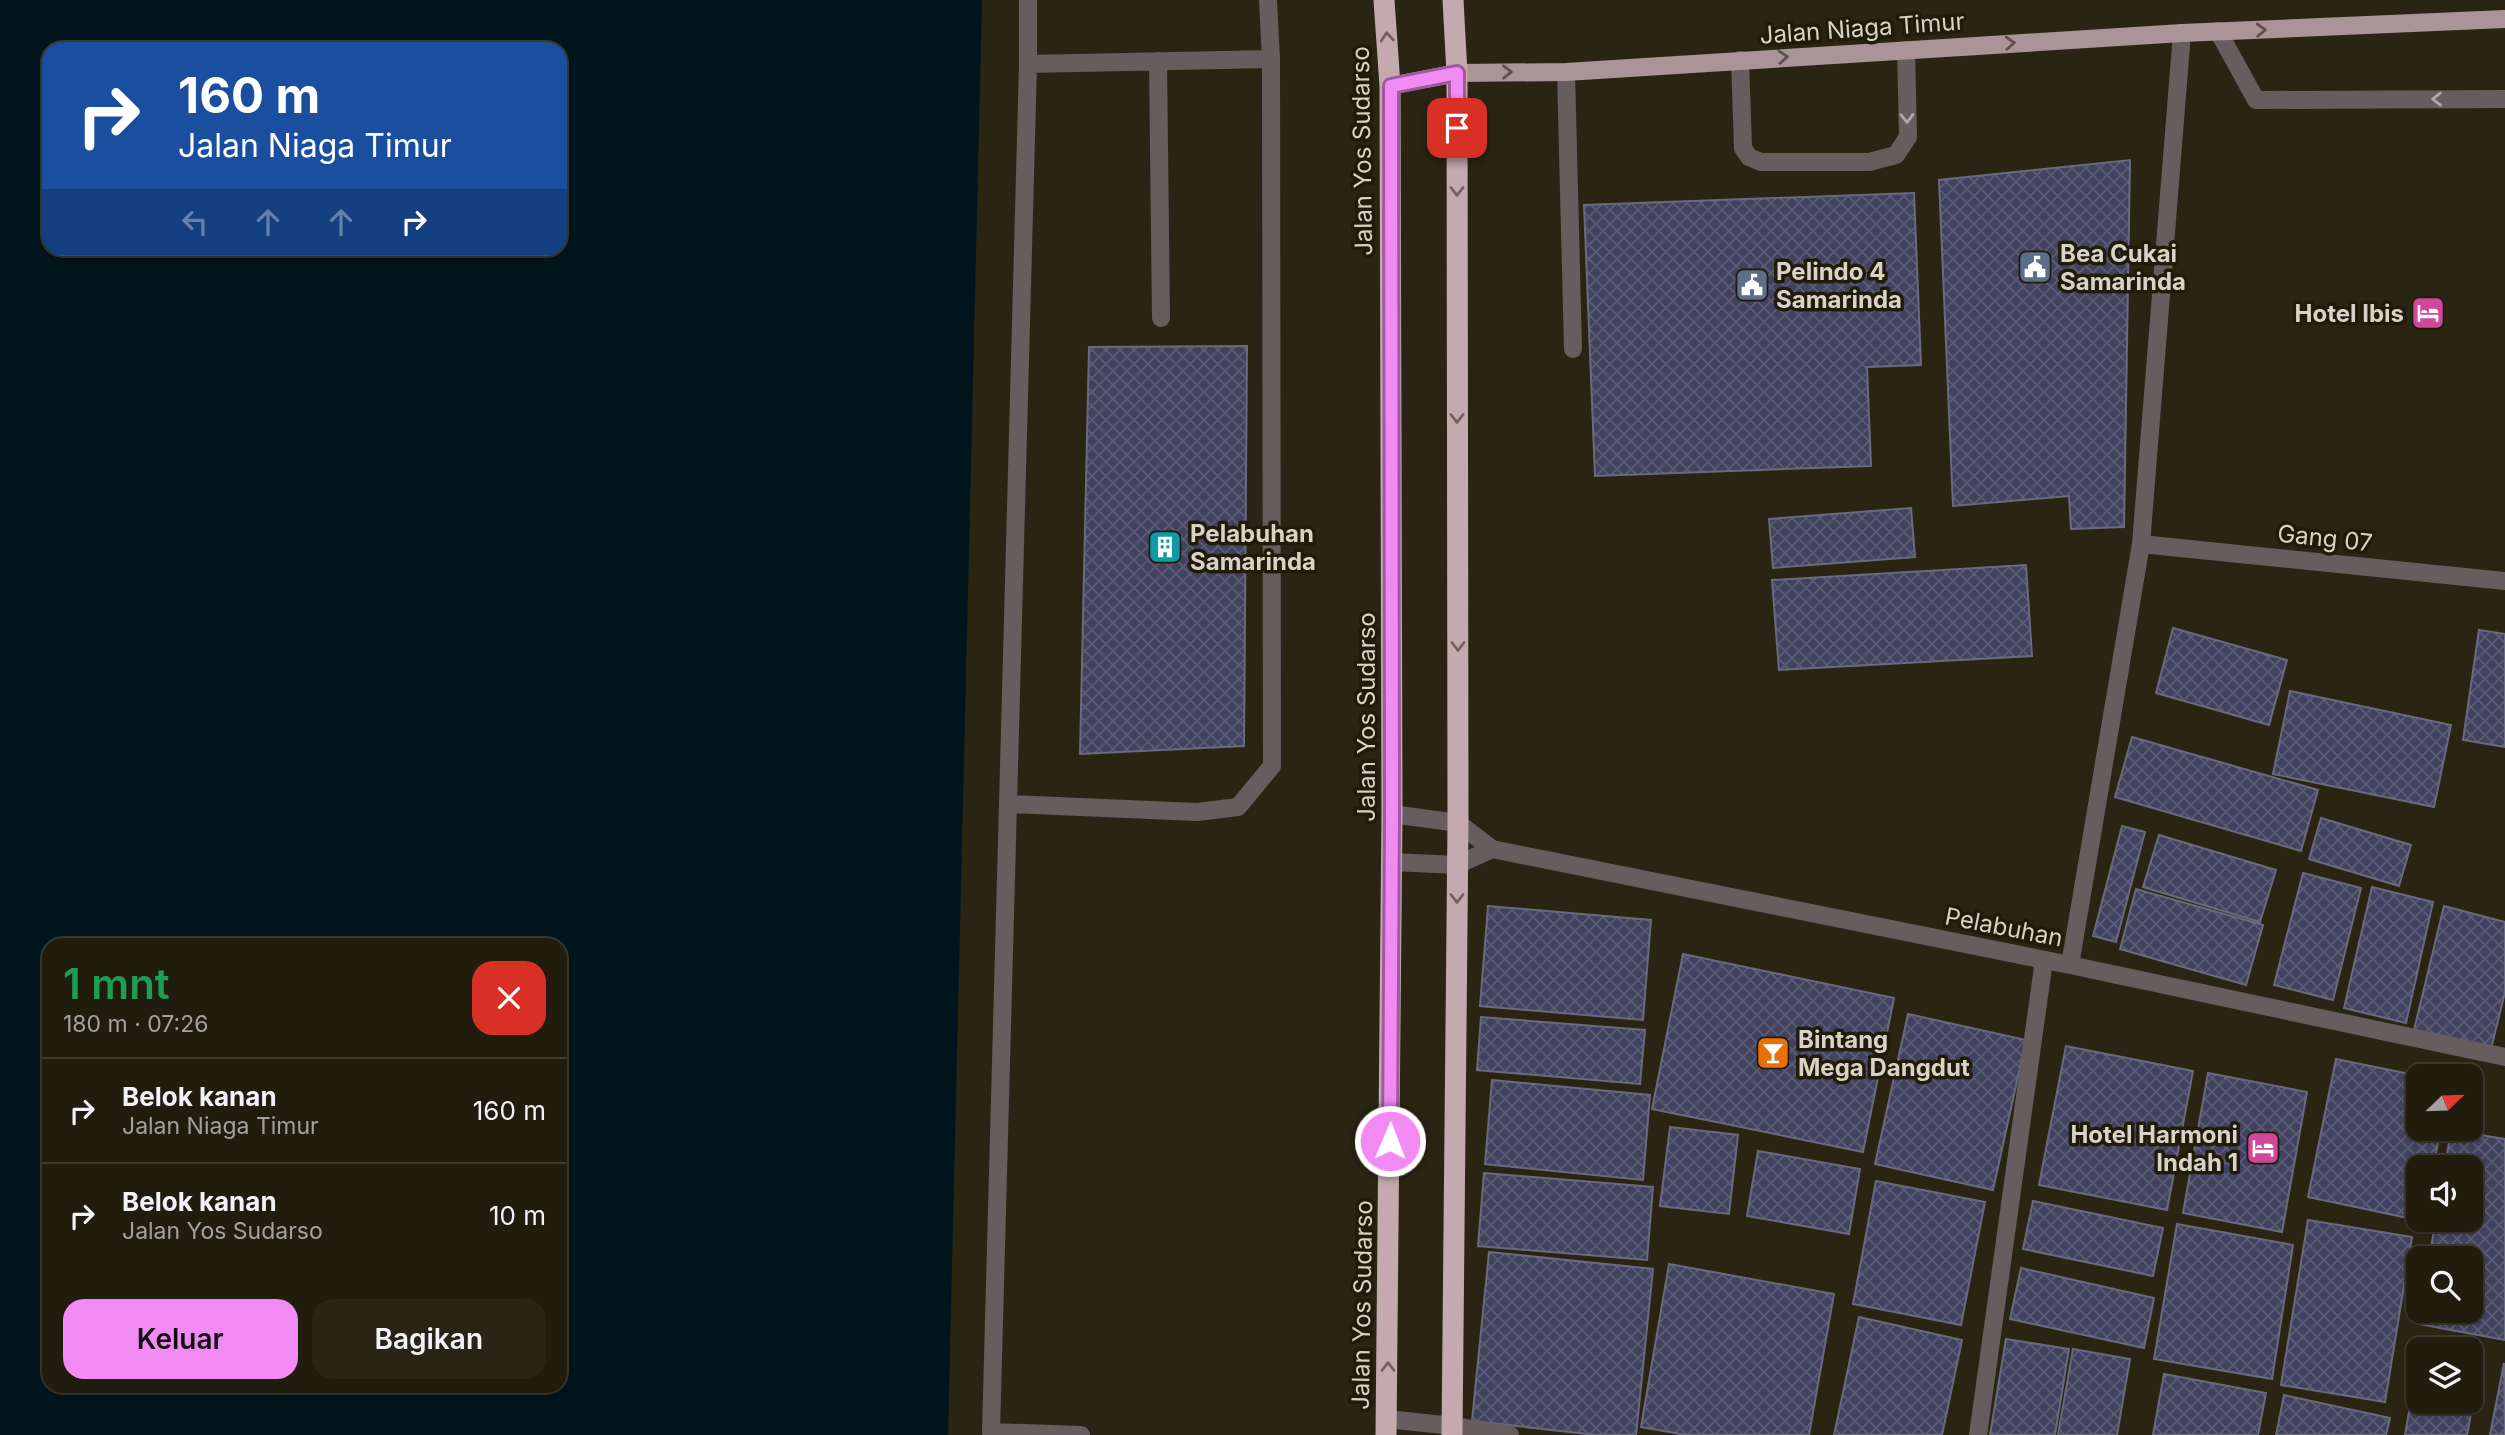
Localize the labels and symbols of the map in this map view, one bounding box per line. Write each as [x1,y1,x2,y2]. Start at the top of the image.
street label: Jalan Niaga Timur [1759,6,1965,50]
one-way arrow [2256,22,2267,37]
one-way arrow [1380,31,1395,42]
one-way arrow [2004,36,2015,51]
street label: Jalan Yos Sudarso [1346,46,1378,256]
one-way arrow [1777,50,1788,65]
one-way arrow [1502,64,1512,80]
one-way arrow [2431,91,2442,107]
pin [1427,98,1487,158]
one-way arrow [1899,113,1915,124]
one-way arrow [1449,186,1465,196]
place label: Bea Cukai Samarinda [2060,239,2186,296]
public building icon: Bea Cukai Samarinda [2016,248,2054,286]
place label: Pelindo 4 Samarinda [1776,257,1902,314]
public building icon: Pelindo 4 Samarinda [1733,266,1771,304]
hotel icon: Hotel Ibis [2409,294,2447,332]
place label: Hotel Ibis [2295,299,2404,328]
one-way arrow [1449,413,1465,424]
place label: Pelabuhan Samarinda [1190,519,1316,576]
street label: Gang 07 [2276,519,2374,557]
building icon: Pelabuhan Samarinda [1146,528,1184,566]
street label: Jalan Yos Sudarso [1352,612,1381,822]
one-way arrow [1450,641,1466,651]
one-way arrow [1449,893,1465,903]
street label: Pelabuhan [1943,901,2065,953]
place label: Bintang Mega Dangdut [1798,1025,1970,1082]
bar icon: Bintang Mega Dangdut [1754,1034,1792,1072]
north arrow [2406,1064,2483,1141]
position arrow [1353,1104,1427,1178]
place label: Hotel Harmoni Indah 1 [2070,1120,2238,1177]
hotel icon: Hotel Harmoni Indah 1 [2244,1129,2282,1167]
street label: Jalan Yos Sudarso [1346,1200,1378,1410]
one-way arrow [1380,1361,1396,1372]

